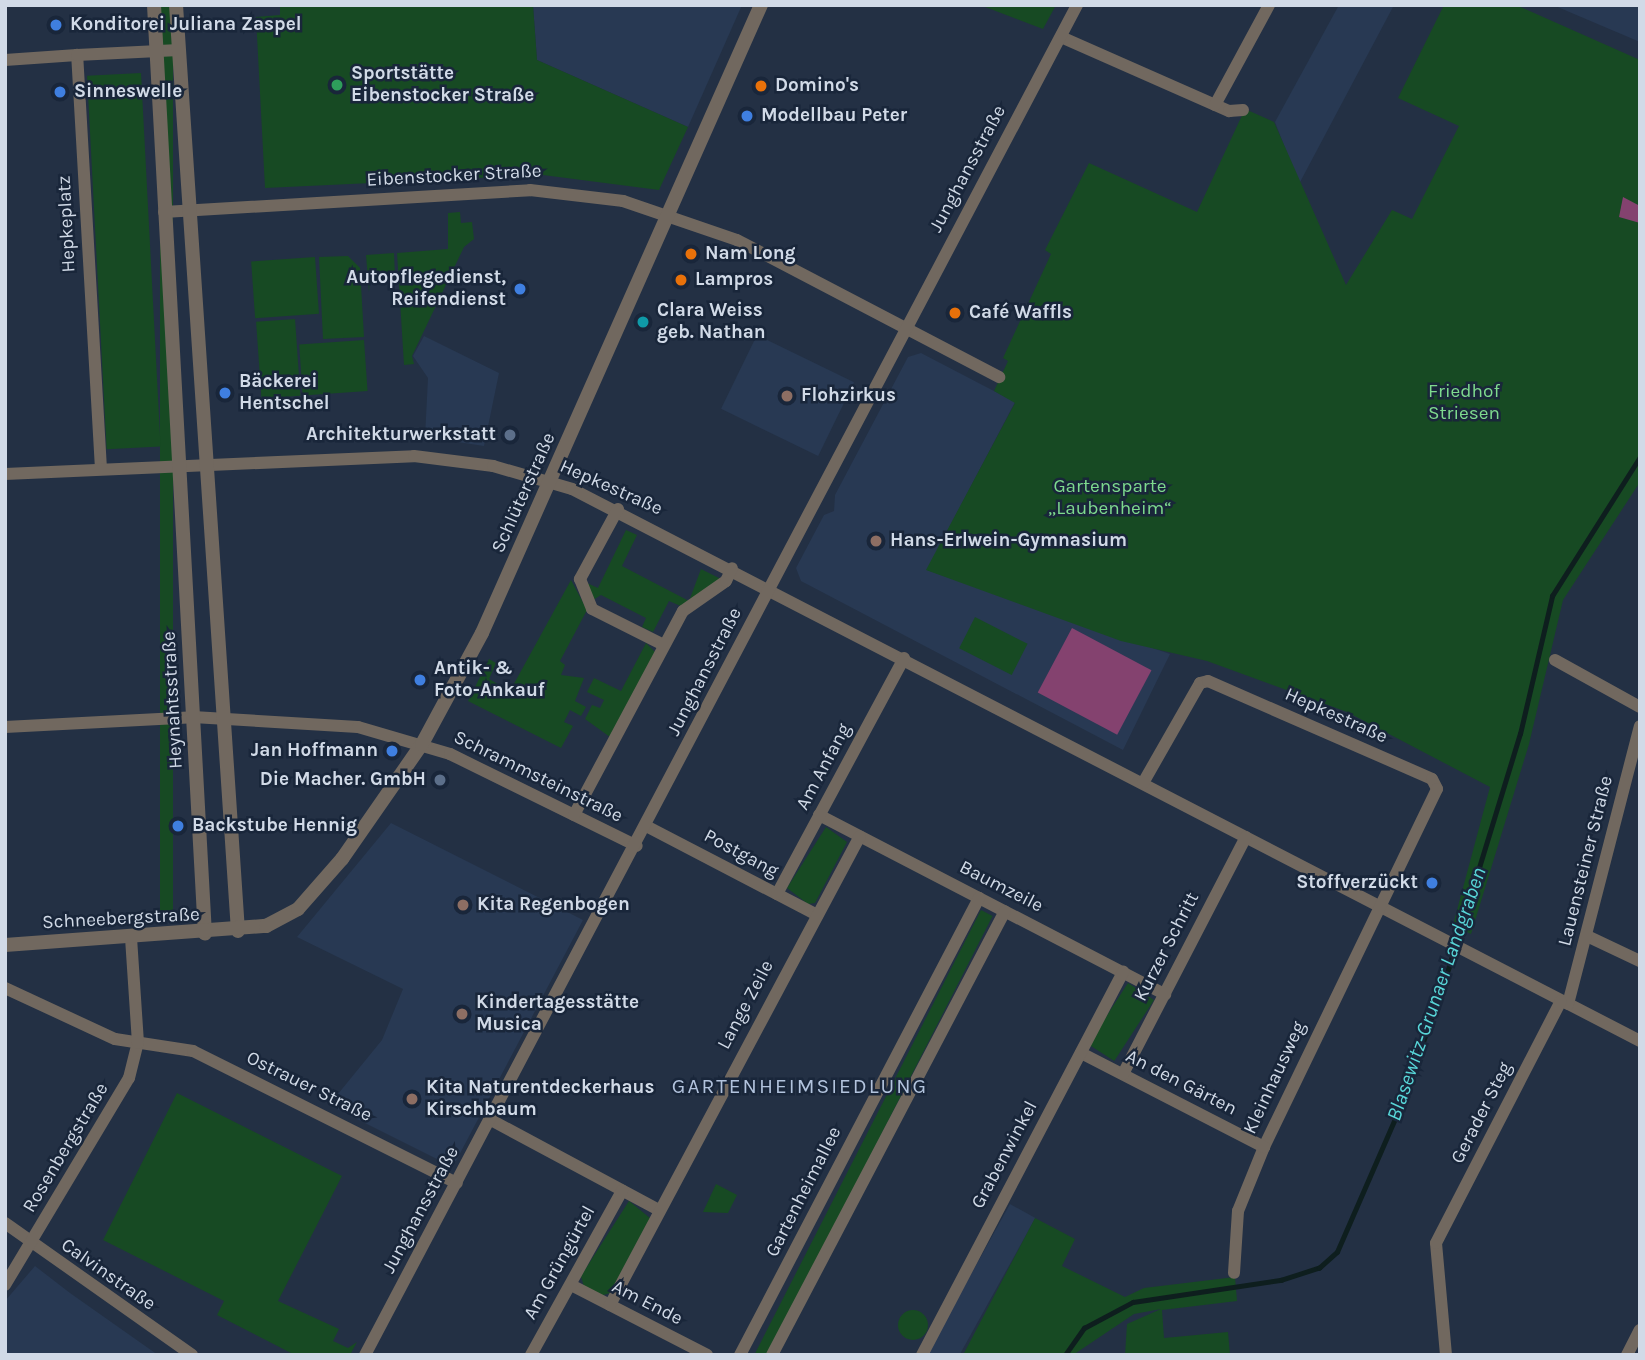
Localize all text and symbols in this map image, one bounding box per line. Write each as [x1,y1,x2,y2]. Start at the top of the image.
place label: Konditorei Juliana Zaspel [70,14,301,36]
marker: Konditorei Juliana Zaspel [48,17,64,33]
place label: Sportstätte Eibenstocker Straße [351,63,534,107]
place label: Domino's [775,75,859,97]
marker: Sportstätte Eibenstocker Straße [329,77,345,93]
marker: Domino's [753,78,769,94]
place label: Sinneswelle [74,81,182,103]
marker: Sinneswelle [52,84,68,100]
street label: Junghansstraße [925,102,1011,236]
place label: Modellbau Peter [761,105,907,127]
marker: Modellbau Peter [739,108,755,124]
street label: Eibenstocker Straße [366,160,542,192]
street label: Hepkeplatz [53,175,81,273]
place label: Nam Long [705,243,796,265]
marker: Nam Long [683,246,699,262]
place label: Autopflegedienst, Reifendienst [346,267,506,311]
place label: Lampros [695,269,773,291]
marker: Lampros [673,272,689,288]
marker: Autopflegedienst, Reifendienst [512,281,528,297]
place label: Clara Weiss geb. Nathan [657,300,766,344]
place label: Café Waffls [969,302,1072,324]
marker: Café Waffls [947,305,963,321]
marker: Clara Weiss geb. Nathan [635,314,651,330]
place label: Bäckerei Hentschel [239,371,330,415]
park label: Friedhof Striesen [1428,381,1500,425]
marker: Bäckerei Hentschel [217,385,233,401]
place label: Flohzirkus [801,385,896,407]
marker: Flohzirkus [779,388,795,404]
place label: Architekturwerkstatt [306,424,496,446]
marker: Architekturwerkstatt [502,427,518,443]
street label: Schlüterstraße [487,429,561,557]
street label: Hepkestraße [556,455,666,521]
park label: Gartensparte „Laubenheim“ [1048,476,1172,520]
place label: Hans-Erlwein-Gymnasium [890,530,1127,552]
marker: Hans-Erlwein-Gymnasium [868,533,884,549]
street label: Junghansstraße [663,604,747,740]
street label: Heynahtsstraße [158,631,188,769]
place label: Antik- & Foto-Ankauf [434,658,545,702]
marker: Antik- & Foto-Ankauf [412,672,428,688]
street label: Hepkestraße [1281,683,1391,749]
street label: Am Anfang [792,720,856,814]
street label: Schrammsteinstraße [450,726,626,828]
place label: Jan Hoffmann [251,740,378,762]
marker: Jan Hoffmann [384,743,400,759]
place label: Die Macher. GmbH [260,769,426,791]
marker: Die Macher. GmbH [432,772,448,788]
street label: Lauensteiner Straße [1554,774,1618,948]
place label: Backstube Hennig [192,815,357,837]
marker: Backstube Hennig [170,818,186,834]
street label: Postgang [700,825,782,883]
street label: Baumzeile [955,856,1047,918]
water label: Blasewitz‐Grunaer Landgraben [1381,864,1491,1124]
place label: Stoffverzückt [1296,872,1418,894]
marker: Stoffverzückt [1424,875,1440,891]
street label: Kurzer Schritt [1130,889,1204,1005]
place label: Kita Regenbogen [477,894,630,916]
marker: Kita Regenbogen [455,897,471,913]
street label: Schneebergstraße [42,903,200,935]
street label: Lange Zeile [713,957,779,1053]
place label: Kindertagesstätte Musica [476,992,639,1036]
marker: Kindertagesstätte Musica [454,1006,470,1022]
street label: Kleinhausweg [1239,1018,1311,1138]
street label: An den Gärten [1122,1045,1240,1121]
street label: Ostrauer Straße [243,1047,375,1127]
street label: Gerader Steg [1447,1058,1517,1168]
district label: GARTENHEIMSIEDLUNG [674,1073,926,1099]
place label: Kita Naturentdeckerhaus Kirschbaum [426,1077,655,1121]
street label: Rosenbergstraße [18,1079,114,1217]
marker: Kita Naturentdeckerhaus Kirschbaum [404,1091,420,1107]
street label: Grabenwinkel [967,1097,1043,1213]
street label: Gartenheimallee [761,1123,847,1261]
street label: Junghansstraße [378,1143,464,1277]
street label: Am Grüngürtel [519,1202,601,1324]
street label: Calvinstraße [56,1234,160,1316]
street label: Am Ende [608,1276,686,1330]

